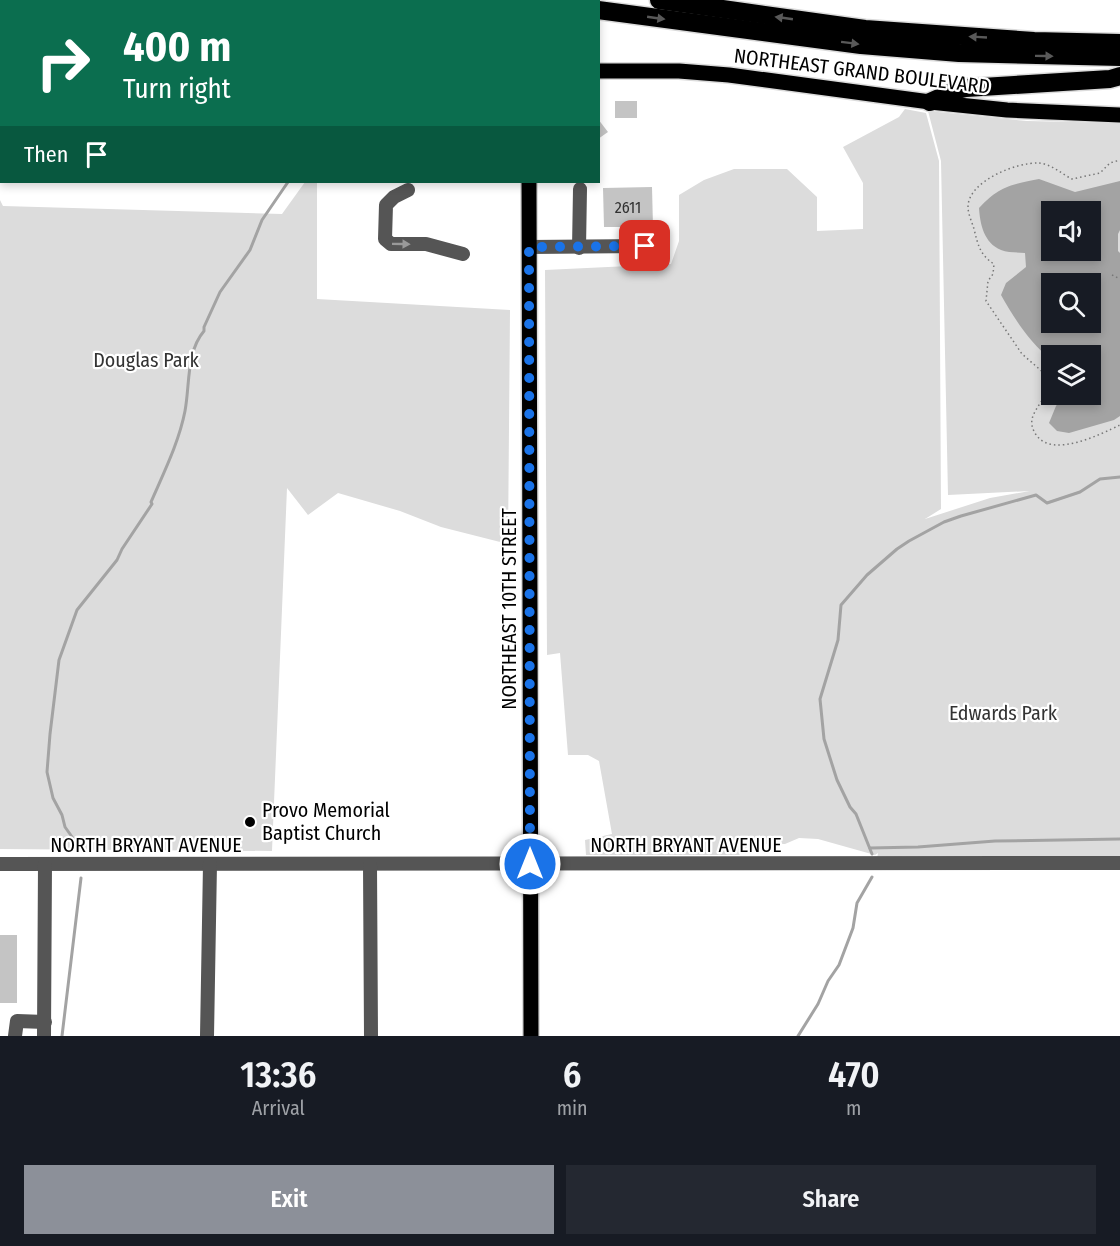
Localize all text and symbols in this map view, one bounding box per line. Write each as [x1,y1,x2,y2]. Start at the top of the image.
one-way arrow [647,13,666,22]
one-way arrow [774,14,793,23]
text: 400 m [123,22,231,72]
icon: right [24,24,102,102]
one-way arrow [968,33,987,42]
one-way arrow [840,38,859,48]
street label: NORTHEAST GRAND BOULEVARD [733,43,991,99]
one-way arrow [1035,51,1054,61]
text: Turn right [123,73,231,105]
icon: arrive [80,138,113,171]
text: Then [24,141,68,168]
house number: 2611 [615,198,641,217]
map controls [1041,201,1101,405]
button: sound [1041,201,1101,261]
pin [619,220,670,271]
icon: arrive [628,229,661,262]
one-way arrow [392,239,411,249]
button: search [1041,273,1101,333]
button: layers [1041,345,1101,405]
park label: Douglas Park [93,348,199,372]
street label: NORTHEAST 10TH STREET [497,508,521,710]
park label: Edwards Park [949,701,1058,725]
place label: Provo Memorial Baptist Church [262,798,390,845]
marker: Provo Memorial Baptist Church [243,815,257,829]
position arrow [498,832,562,896]
street label: NORTH BRYANT AVENUE [50,833,242,857]
street label: NORTH BRYANT AVENUE [590,833,782,857]
text: 13:36 [240,1053,316,1097]
text: 6 [563,1053,581,1097]
text: 470 [828,1053,880,1097]
text: Arrival [252,1096,305,1120]
text: min [557,1096,588,1120]
text: m [846,1096,861,1120]
button: Exit [24,1165,554,1234]
button: Share [566,1165,1096,1234]

